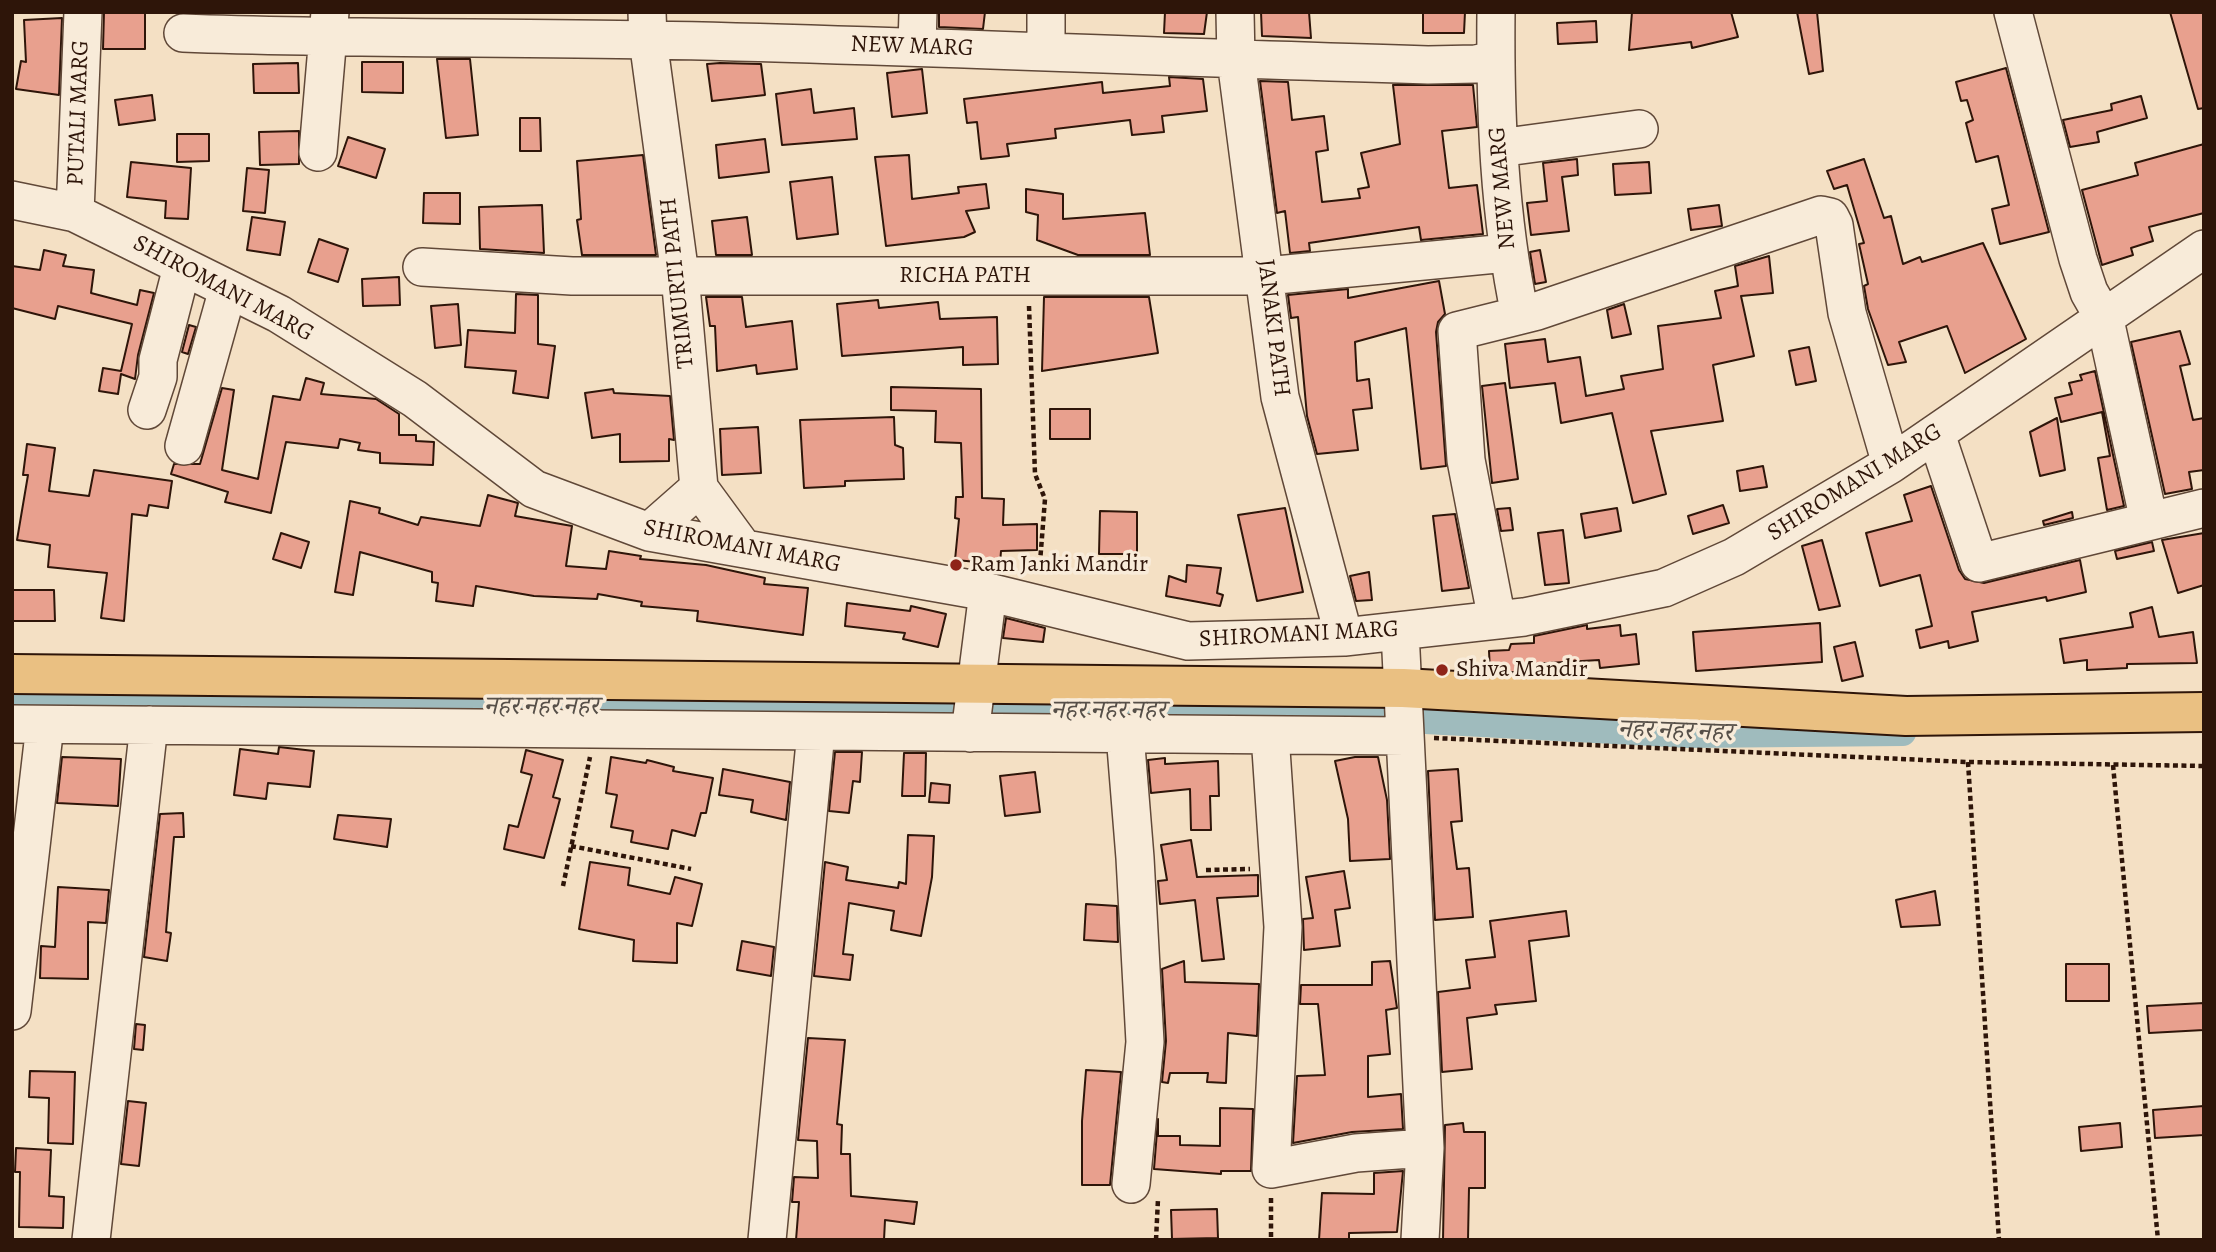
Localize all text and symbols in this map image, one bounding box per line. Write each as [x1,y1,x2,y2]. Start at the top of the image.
street label: NEW MARG [850,30,974,64]
street label: PUTALI MARG [62,40,96,186]
street label: NEW MARG [1483,125,1523,251]
street label: TRIMURTI PATH [655,196,701,370]
street label: SHIROMANI MARG [128,229,318,349]
street label: JANAKI PATH [1250,258,1296,398]
street label: RICHA PATH [899,262,1031,290]
street label: SHIROMANI MARG [1762,418,1948,548]
street label: SHIROMANI MARG [641,514,843,580]
place label: Ram Janki Mandir [970,551,1148,579]
marker: Ram Janki Mandir [948,557,964,573]
street label: SHIROMANI MARG [1198,615,1400,655]
place label: Shiva Mandir [1456,656,1588,684]
marker: Shiva Mandir [1434,662,1450,678]
water label: नहर नहर नहर [484,692,598,724]
water label: नहर नहर नहर [1051,696,1165,728]
water label: नहर नहर नहर [1617,714,1733,750]

